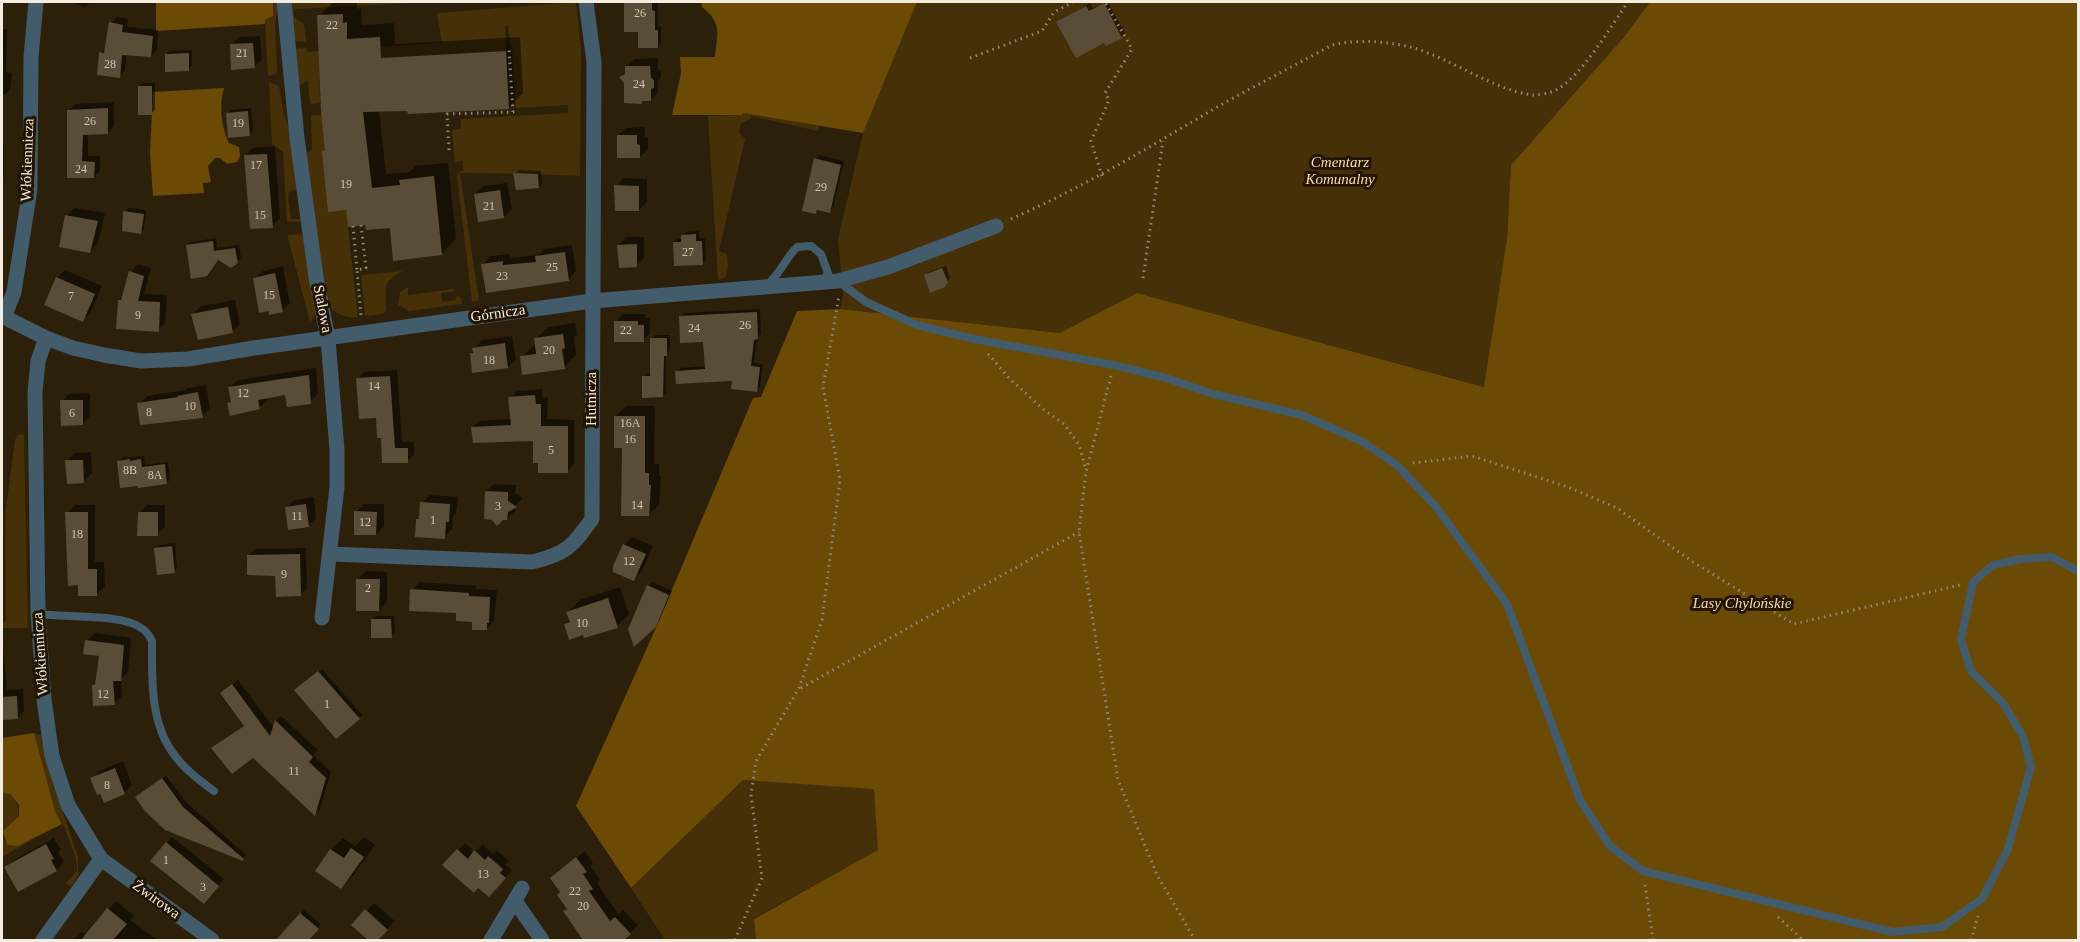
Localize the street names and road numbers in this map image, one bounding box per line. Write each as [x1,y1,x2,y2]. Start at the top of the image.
street label: Włókiennicza [18,118,38,202]
street label: Stalowa [309,284,335,334]
street label: Górnicza [470,301,526,327]
street label: Hutnicza [583,372,601,426]
street label: Włókiennicza [29,612,53,696]
street label: Żwirowa [129,877,183,923]

